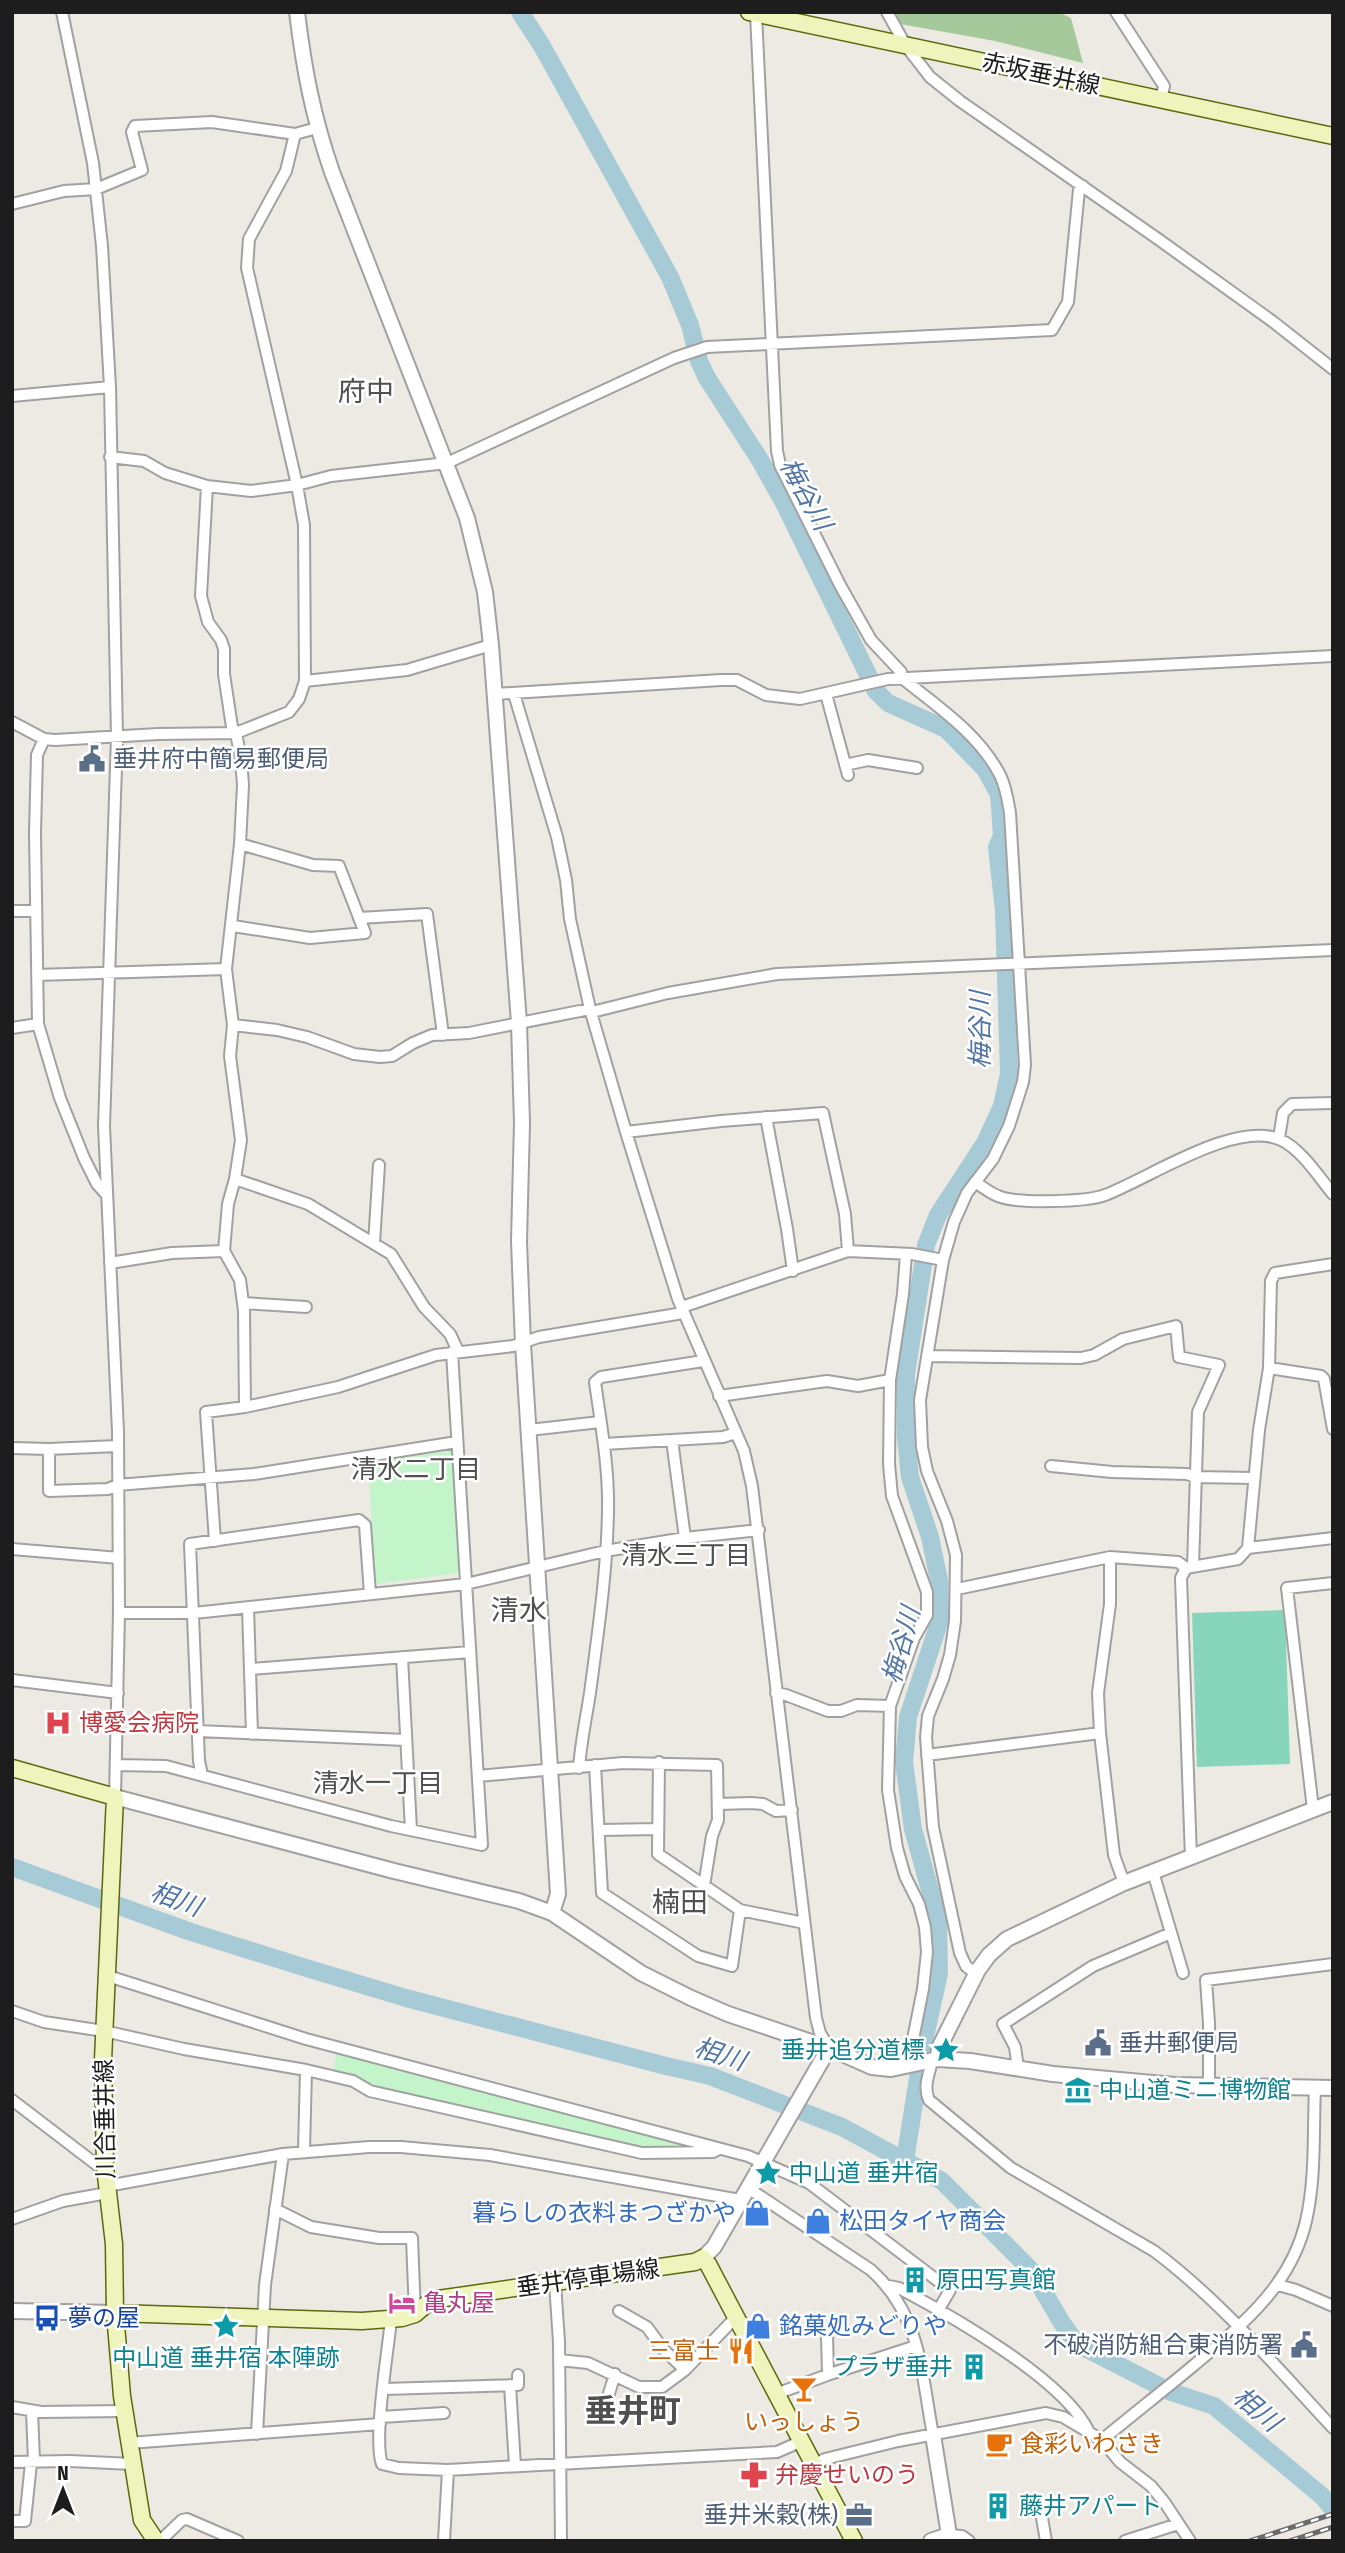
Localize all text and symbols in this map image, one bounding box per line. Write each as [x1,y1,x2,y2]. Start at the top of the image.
street label: 赤坂垂井線 [979,48,1103,100]
district label: 府中 [338,375,394,408]
water label: 梅谷川 [773,453,839,538]
public building icon: 垂井府中簡易郵便局 [77,744,107,774]
place label: 垂井府中簡易郵便局 [113,745,329,773]
water label: 梅谷川 [965,988,996,1069]
district label: 清水二丁目 [351,1454,481,1485]
district label: 清水三丁目 [621,1540,751,1571]
district label: 清水 [491,1594,547,1627]
water label: 梅谷川 [876,1601,927,1687]
hospital icon: 博愛会病院 [43,1708,73,1738]
place label: 博愛会病院 [79,1709,199,1737]
district label: 清水一丁目 [313,1768,443,1799]
water label: 相川 [146,1876,208,1924]
district label: 楠田 [652,1886,708,1919]
public building icon: 垂井郵便局 [1083,2028,1113,2058]
place label: 垂井郵便局 [1119,2029,1239,2057]
water label: 相川 [690,2032,752,2078]
place icon: 垂井追分道標 [931,2035,961,2065]
place label: 垂井追分道標 [781,2036,925,2064]
street label: 川合垂井線 [90,2059,120,2179]
museum icon: 中山道ミニ博物館 [1063,2075,1093,2105]
place label: 中山道ミニ博物館 [1099,2076,1291,2104]
place icon: 中山道 垂井宿 [753,2158,783,2188]
place label: 中山道 垂井宿 [789,2159,939,2187]
shop icon: 暮らしの衣料まつざかや [742,2198,772,2228]
place label: 暮らしの衣料まつざかや [472,2199,736,2227]
shop icon: 松田タイヤ商会 [803,2206,833,2236]
place label: 松田タイヤ商会 [839,2207,1006,2235]
street label: 垂井停車場線 [515,2254,661,2302]
building icon: 原田写真館 [900,2265,930,2295]
place label: 原田写真館 [936,2266,1056,2294]
hotel icon: 亀丸屋 [387,2288,417,2318]
place label: 亀丸屋 [423,2289,495,2317]
bus stop icon: 夢の屋 [32,2303,62,2333]
place label: 夢の屋 [68,2304,140,2332]
place icon: 中山道 垂井宿 本陣跡 [211,2311,241,2341]
shop icon: 銘菓処みどりや [743,2311,773,2341]
place label: 銘菓処みどりや [779,2312,947,2340]
public building icon: 不破消防組合東消防署 [1289,2330,1319,2360]
place label: 不破消防組合東消防署 [1043,2331,1283,2359]
restaurant icon: 三富士 [726,2336,756,2366]
place label: 三富士 [648,2337,720,2365]
place label: 中山道 垂井宿 本陣跡 [112,2344,340,2372]
building icon: プラザ垂井 [959,2352,989,2382]
place label: プラザ垂井 [833,2353,953,2381]
bar icon: いっしょう [789,2374,819,2404]
water label: 相川 [1227,2381,1289,2440]
district label: 垂井町 [585,2392,681,2430]
place label: いっしょう [744,2408,864,2436]
cafe icon: 食彩いわさき [984,2429,1014,2459]
place label: 食彩いわさき [1020,2430,1164,2458]
north arrow [28,2455,98,2525]
pharmacy icon: 弁慶せいのう [739,2460,769,2490]
place label: 弁慶せいのう [775,2461,919,2489]
text: N [57,2462,69,2485]
building icon: 藤井アパート [983,2491,1013,2521]
place label: 藤井アパート [1019,2492,1163,2520]
office icon: 垂井米穀(株) [844,2500,874,2530]
place label: 垂井米穀(株) [704,2501,838,2529]

